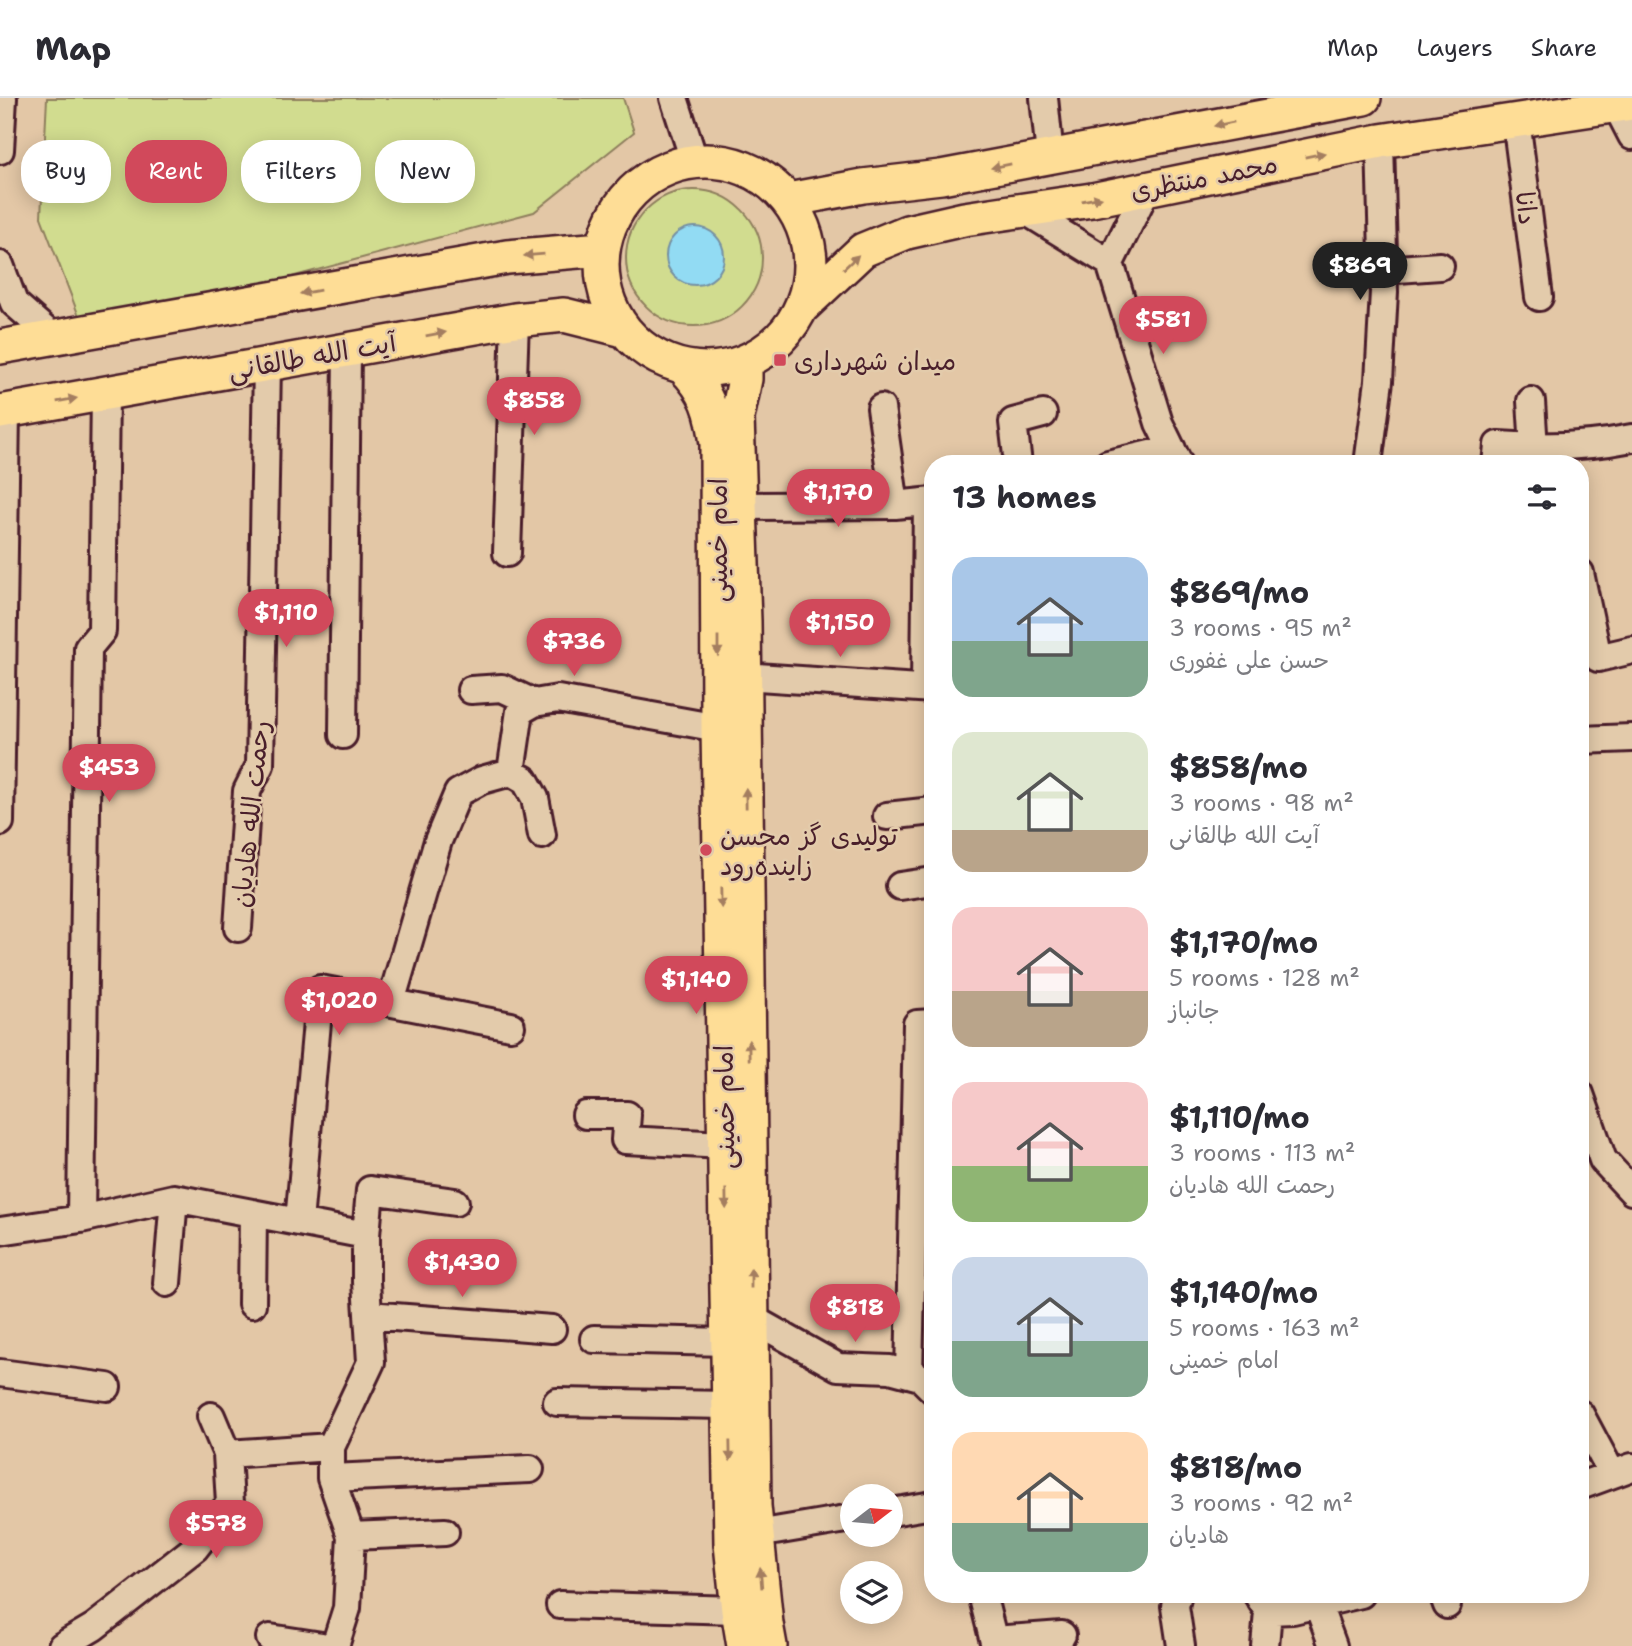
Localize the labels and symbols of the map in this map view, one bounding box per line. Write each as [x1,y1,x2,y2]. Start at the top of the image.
one-way arrow [1213,119,1235,130]
street label: محمد منتظری [1127,146,1281,208]
one-way arrow [1304,149,1326,160]
one-way arrow [990,160,1012,171]
street label: دانا [1508,189,1546,227]
one-way arrow [1081,194,1103,205]
pin: $869 [1319,242,1401,302]
one-way arrow [523,250,545,261]
one-way arrow [842,254,859,270]
one-way arrow [299,287,321,298]
pin: $581 [1122,296,1204,356]
street label: آیت الله طالقانی [225,324,400,388]
one-way arrow [425,328,447,339]
place label: میدان شهرداری [794,343,956,378]
marker: میدان شهرداری [772,352,788,368]
pin: $858 [493,378,575,437]
one-way arrow [56,394,78,405]
pin: $1,170 [781,470,895,529]
street label: امام خمینی [700,478,738,602]
pin: $1,110 [229,589,343,649]
pin: $1,150 [783,600,897,659]
pin: $736 [533,618,615,678]
one-way arrow [712,635,724,657]
street label: رحمت الله هادیان [223,719,277,909]
pin: $453 [68,744,150,804]
one-way arrow [740,787,752,809]
place label: تولیدی گز محسن زاینده‌رود [720,818,898,883]
marker: تولیدی گز محسن زاینده‌رود [698,842,714,858]
one-way arrow [715,887,727,909]
pin: $1,140 [639,956,753,1016]
pin: $1,020 [282,978,396,1037]
one-way arrow [743,1039,755,1061]
street label: امام خمینی [705,1045,746,1169]
one-way arrow [720,1188,732,1210]
pin: $1,430 [405,1240,519,1299]
one-way arrow [745,1267,757,1289]
pin: $818 [814,1284,896,1344]
one-way arrow [724,1440,736,1462]
north arrow [840,1484,903,1547]
pin: $578 [175,1500,257,1560]
one-way arrow [756,1567,767,1589]

